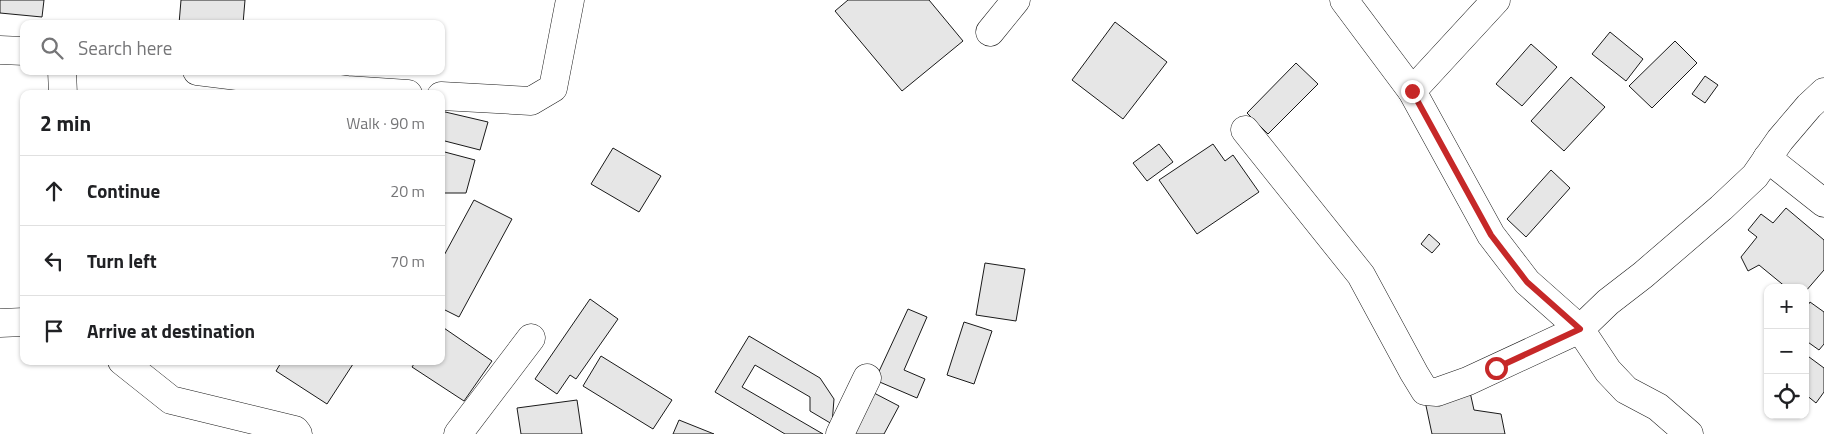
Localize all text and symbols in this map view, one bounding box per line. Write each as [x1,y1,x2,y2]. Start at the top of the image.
search box [20,20,445,75]
text: Search here [78,33,172,62]
icon: search [38,34,66,62]
route end [1401,80,1424,103]
text: 2 min [40,107,91,139]
text: Walk · 90 m [346,111,425,135]
text: Continue [87,176,160,205]
icon: ahead [40,177,68,205]
text: 20 m [390,179,425,203]
text: Turn left [87,246,157,275]
icon: left [40,247,68,275]
text: 70 m [390,249,425,273]
map controls [1764,284,1809,419]
button: + [1764,284,1809,329]
text: Arrive at destination [87,316,255,345]
icon: arrive [40,317,68,345]
button: − [1764,329,1809,374]
route start [1485,357,1508,380]
button: locate [1764,374,1809,419]

